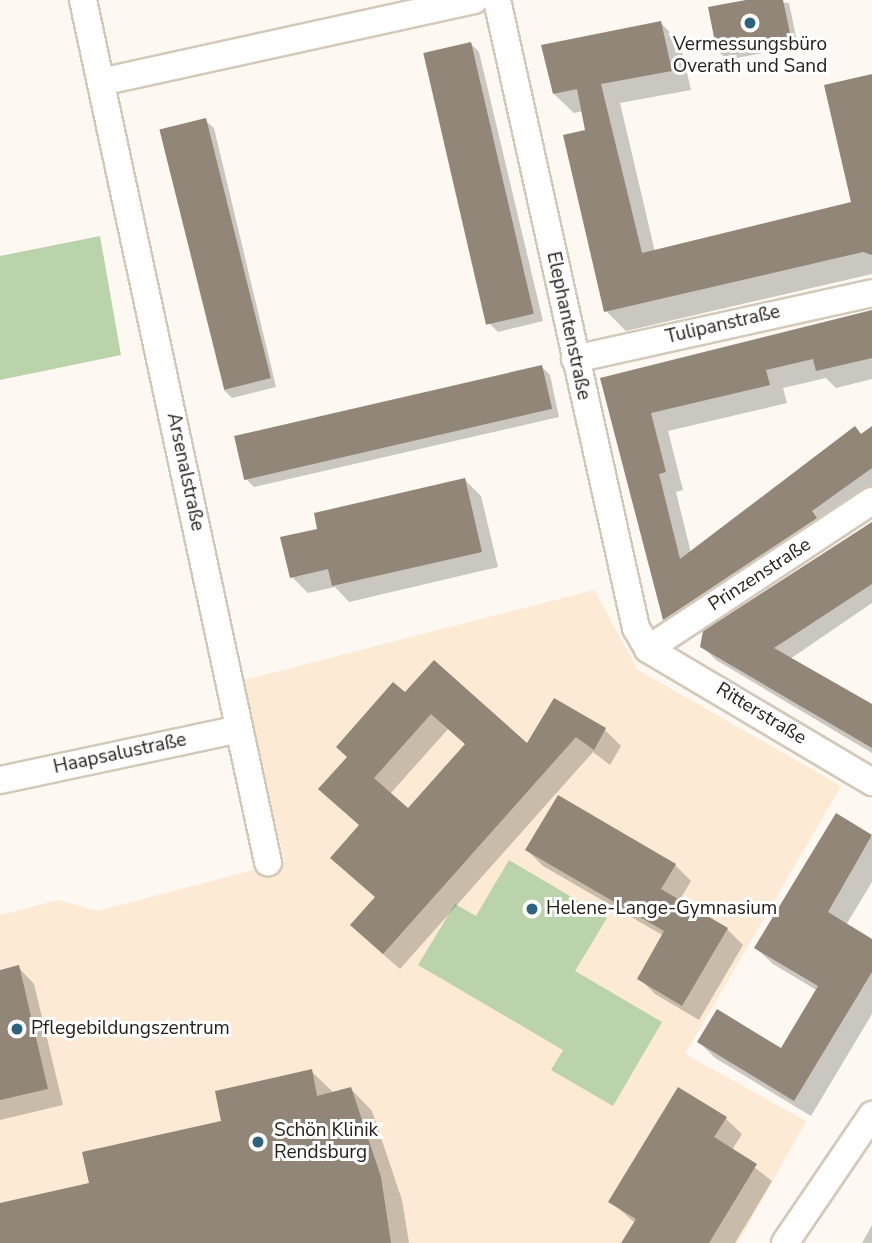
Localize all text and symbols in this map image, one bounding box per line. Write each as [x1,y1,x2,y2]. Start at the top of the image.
marker: Vermessungsbüro Overath und Sand [742,15,758,31]
place label: Vermessungsbüro Overath und Sand [673,34,827,78]
street label: Elephantenstraße [541,250,595,402]
street label: Tulipanstraße [663,301,783,349]
street label: Arsenalstraße [161,411,209,533]
street label: Prinzenstraße [704,533,816,617]
street label: Ritterstraße [712,678,810,750]
street label: Haapsalustraße [51,729,189,779]
place label: Helene-Lange-Gymnasium [546,898,777,920]
marker: Helene-Lange-Gymnasium [524,901,540,917]
place label: Pflegebildungszentrum [31,1018,230,1040]
marker: Pflegebildungszentrum [9,1021,25,1037]
place label: Schön Klinik Rendsburg [274,1120,378,1164]
marker: Schön Klinik Rendsburg [248,1132,268,1152]

